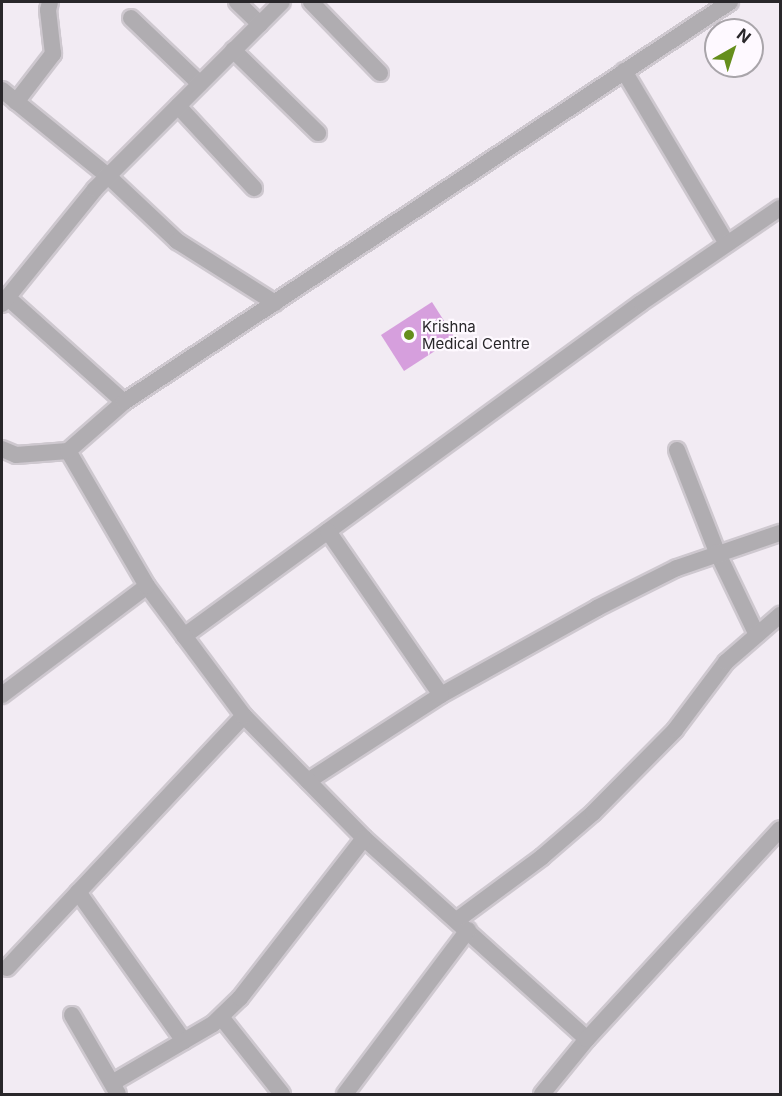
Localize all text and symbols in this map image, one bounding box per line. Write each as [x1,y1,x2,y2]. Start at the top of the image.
north arrow [704,18,764,78]
text: N [733,24,755,47]
place label: Krishna Medical Centre [422,317,530,352]
marker: Krishna Medical Centre [400,326,418,344]

